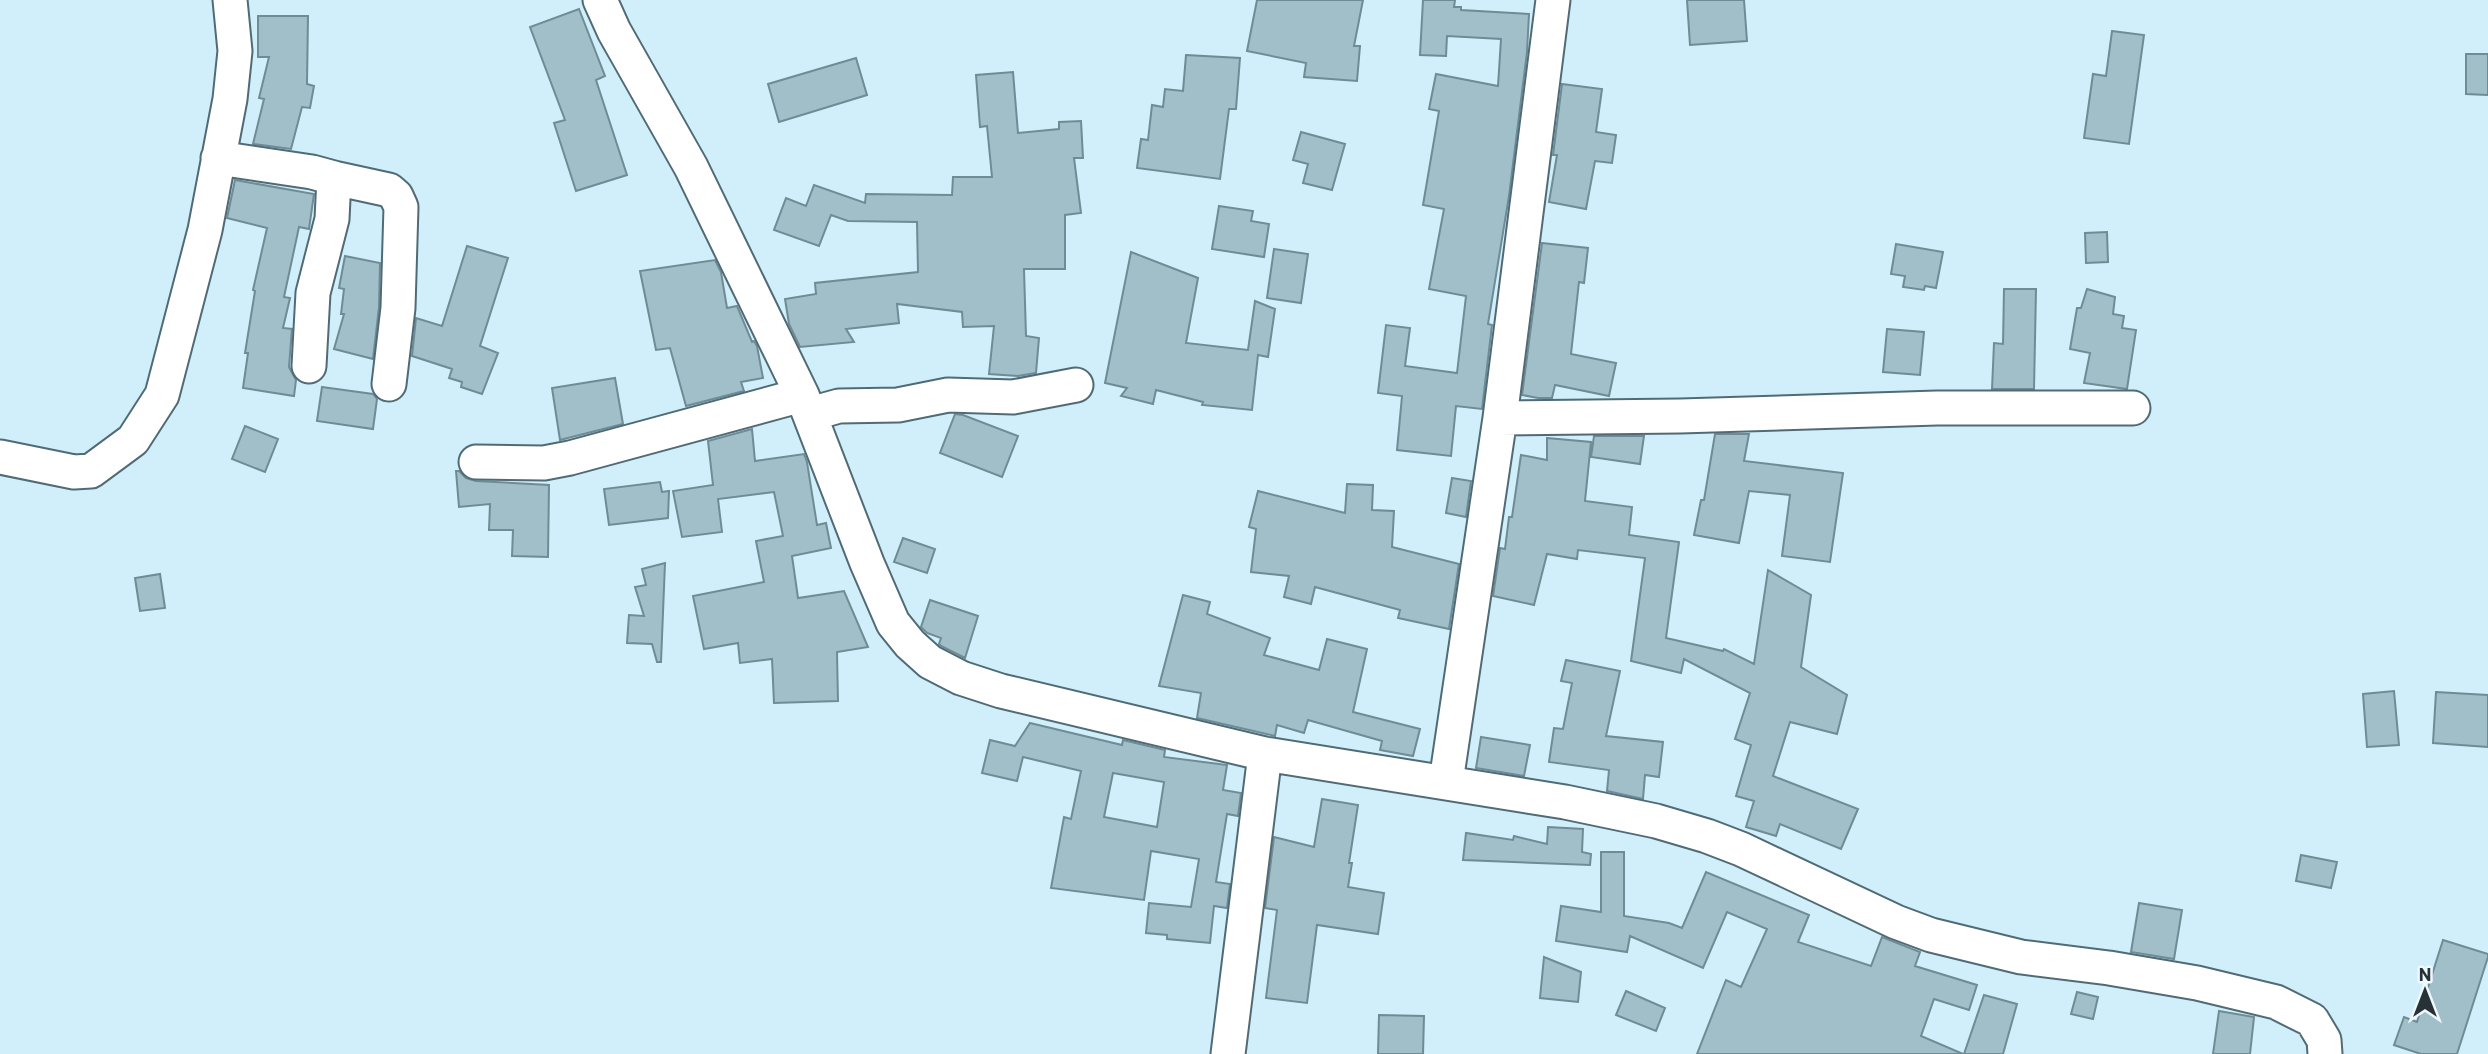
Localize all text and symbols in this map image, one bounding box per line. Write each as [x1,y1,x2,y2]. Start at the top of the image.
north arrow [2390,956,2460,1026]
text: N [2419,962,2431,985]

